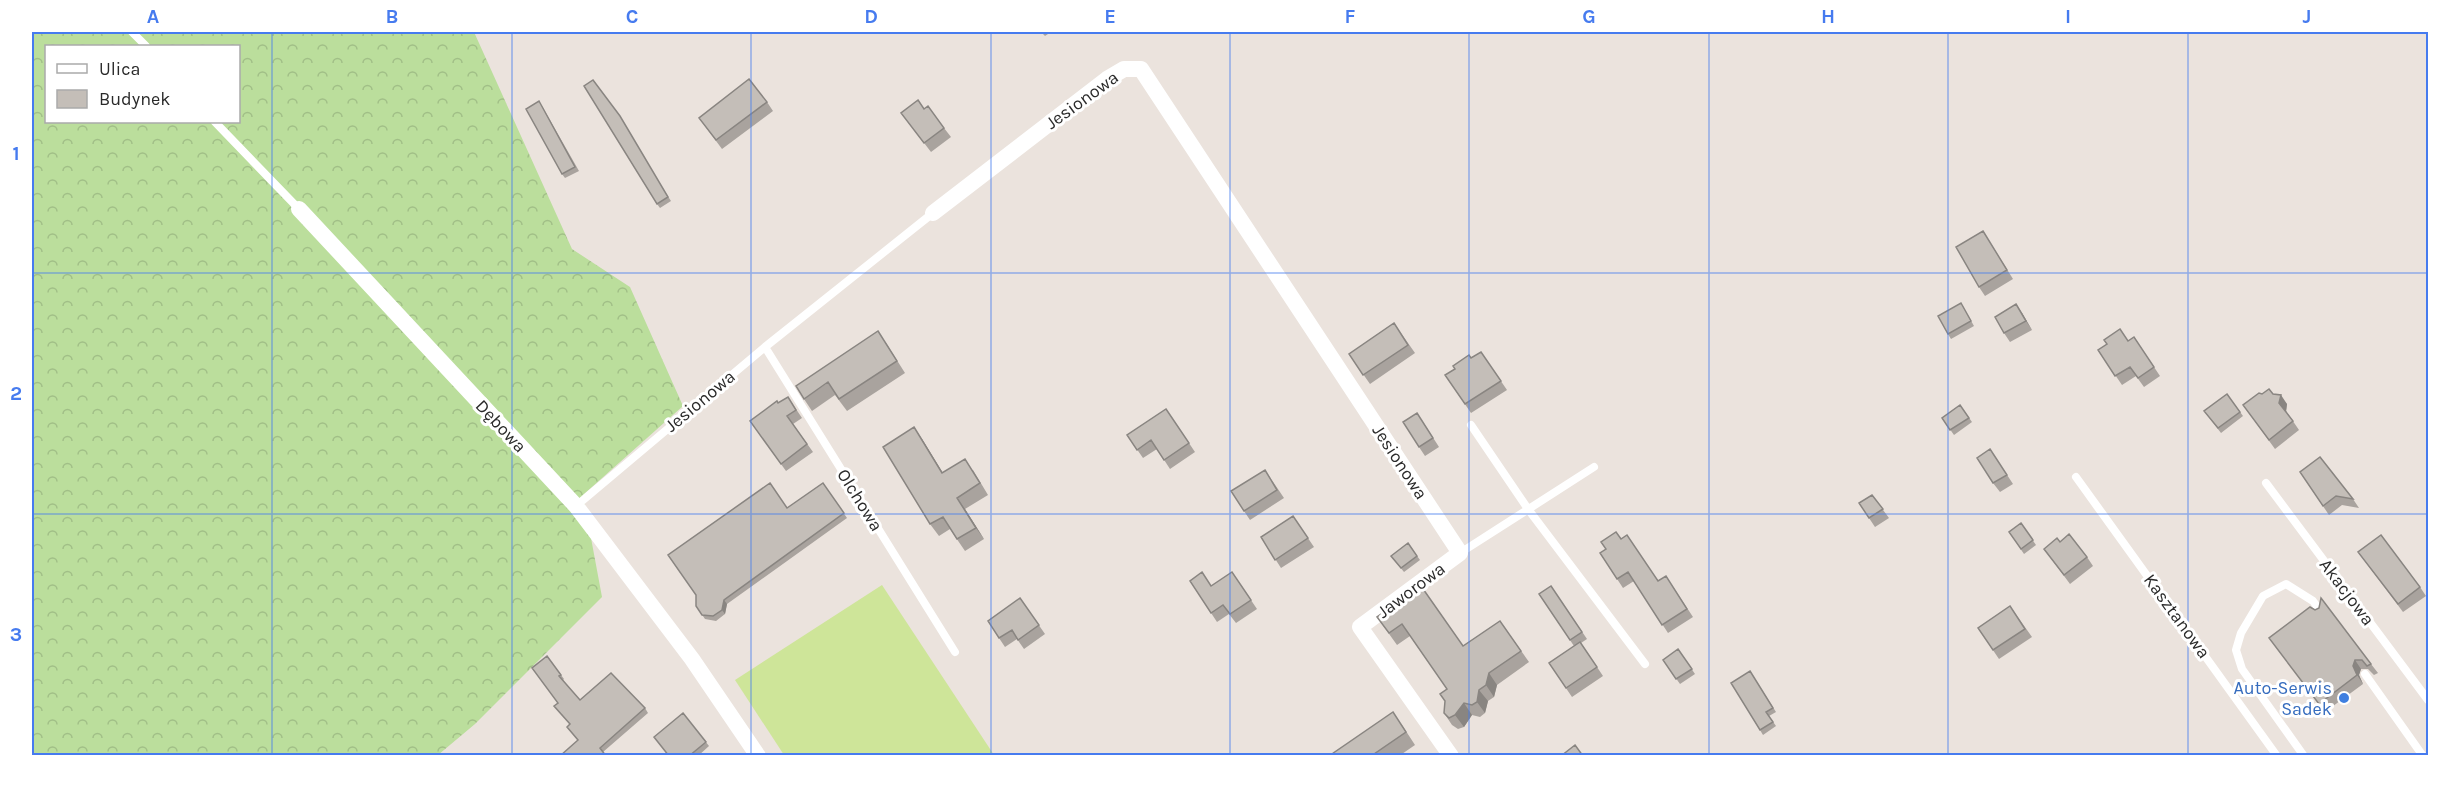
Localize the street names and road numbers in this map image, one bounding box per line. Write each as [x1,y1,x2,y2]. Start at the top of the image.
street label: Jesionowa [1041,66,1123,134]
street label: Jesionowa [660,365,740,437]
street label: Dębowa [471,395,531,457]
street label: Jesionowa [1368,420,1432,504]
street label: Olchowa [832,465,888,535]
street label: Akacjowa [2315,554,2379,630]
street label: Jaworowa [1373,557,1449,623]
street label: Kasztanowa [2139,569,2215,663]

